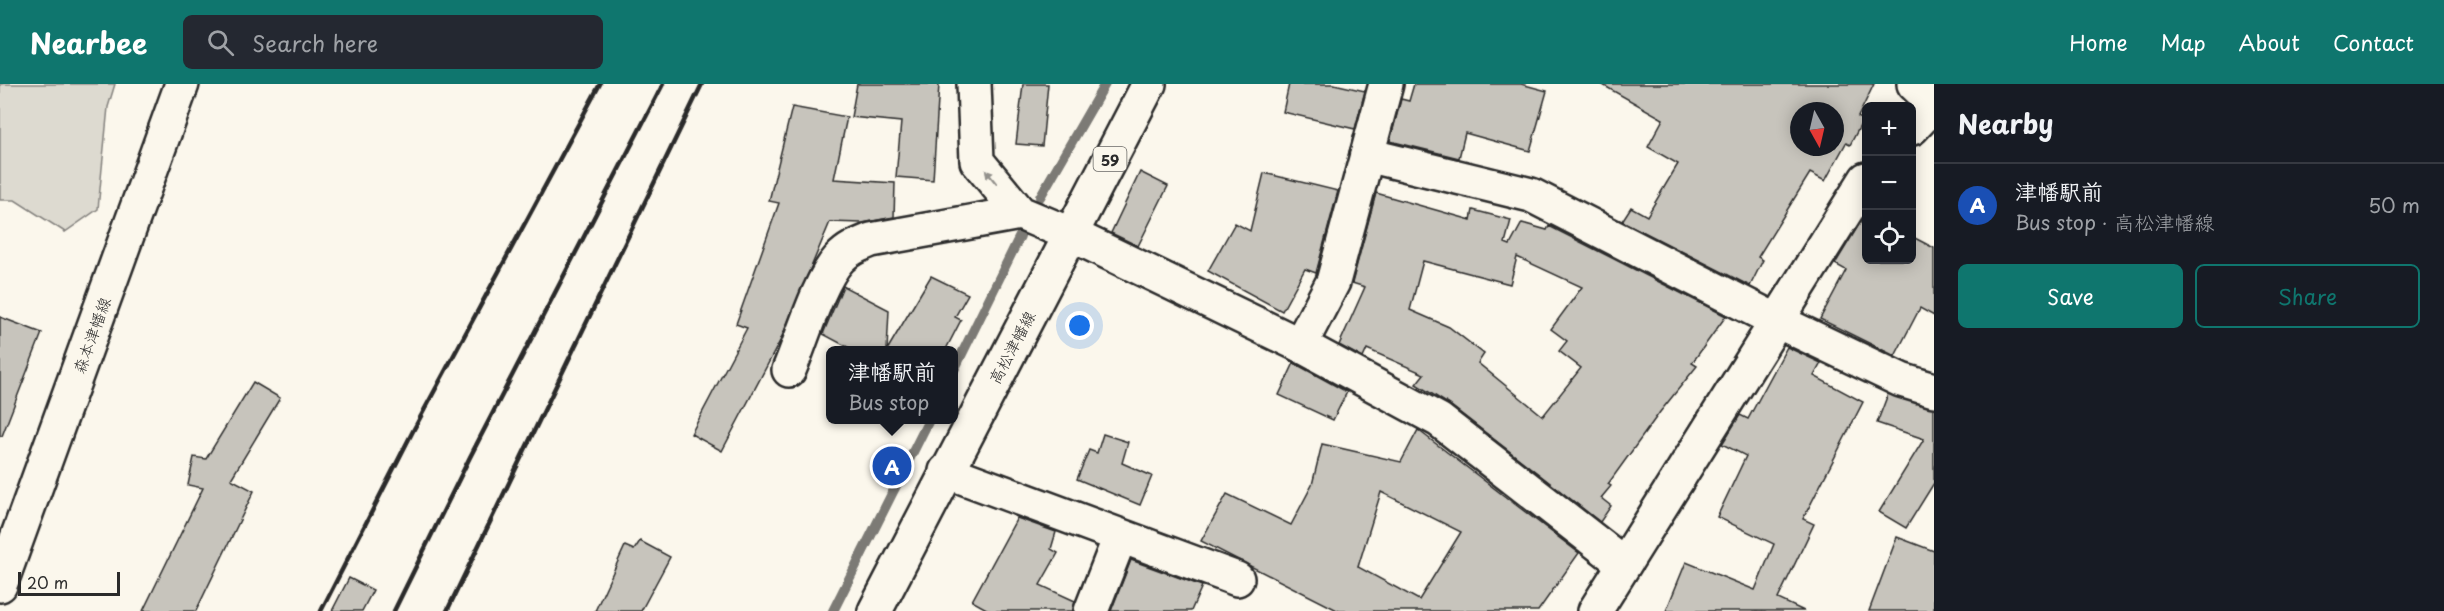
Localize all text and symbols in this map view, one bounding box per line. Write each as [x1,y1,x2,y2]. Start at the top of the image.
search box [183,15,603,69]
text: Nearbee [30,21,147,64]
icon: search [204,26,237,59]
text: Search here [252,26,378,59]
text: Home [2069,26,2128,58]
text: Map [2161,26,2206,58]
text: About [2239,26,2300,58]
text: Contact [2333,26,2414,58]
north arrow [1790,102,1844,156]
map controls [1862,102,1916,264]
button: + [1862,102,1916,156]
text: Nearby [1958,104,2053,143]
road number: 59 [1094,147,1126,171]
button: − [1862,156,1916,210]
one-way arrow [985,170,997,185]
text: 津幡駅前 [2015,174,2103,207]
text: A [1970,190,1985,220]
text: 50 m [2368,190,2420,220]
text: Bus stop · 高松津幡線 [2015,207,2214,237]
button: locate [1862,210,1916,264]
button: Save [1958,264,2183,328]
button: Share [2195,264,2420,328]
street label: 森本津幡線 [66,293,116,377]
street label: 高松津幡線 [982,306,1040,388]
your location [1065,311,1094,340]
popup [826,346,958,424]
text: 津幡駅前 [848,354,936,387]
text: Bus stop [848,387,929,417]
pin: A [872,444,912,488]
scale bar [18,569,120,596]
text: 20 m [27,570,68,594]

